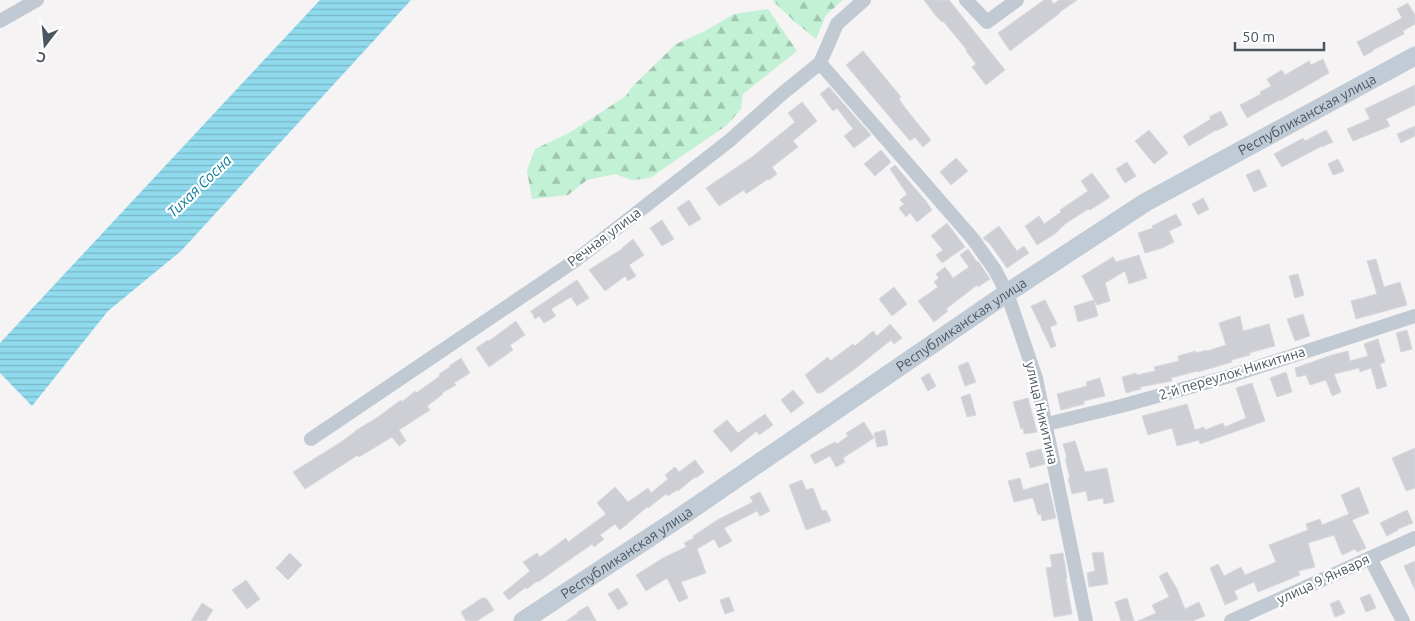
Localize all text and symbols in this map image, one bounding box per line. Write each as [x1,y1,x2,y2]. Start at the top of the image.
north arrow [20,20,70,70]
scale bar [1235,20,1324,52]
text: 50 m [1242,28,1275,45]
text: С [35,49,48,66]
street label: Республиканская улица [1235,71,1379,159]
water label: Тихая Сосна [163,151,235,221]
street label: Речная улица [564,204,644,270]
street label: Республиканская улица [893,274,1029,375]
street label: 2-й переулок Никитина [1157,343,1307,403]
street label: улица Никитина [1022,360,1062,466]
street label: Республиканская улица [558,503,695,602]
street label: улица 9 Января [1274,551,1372,607]

